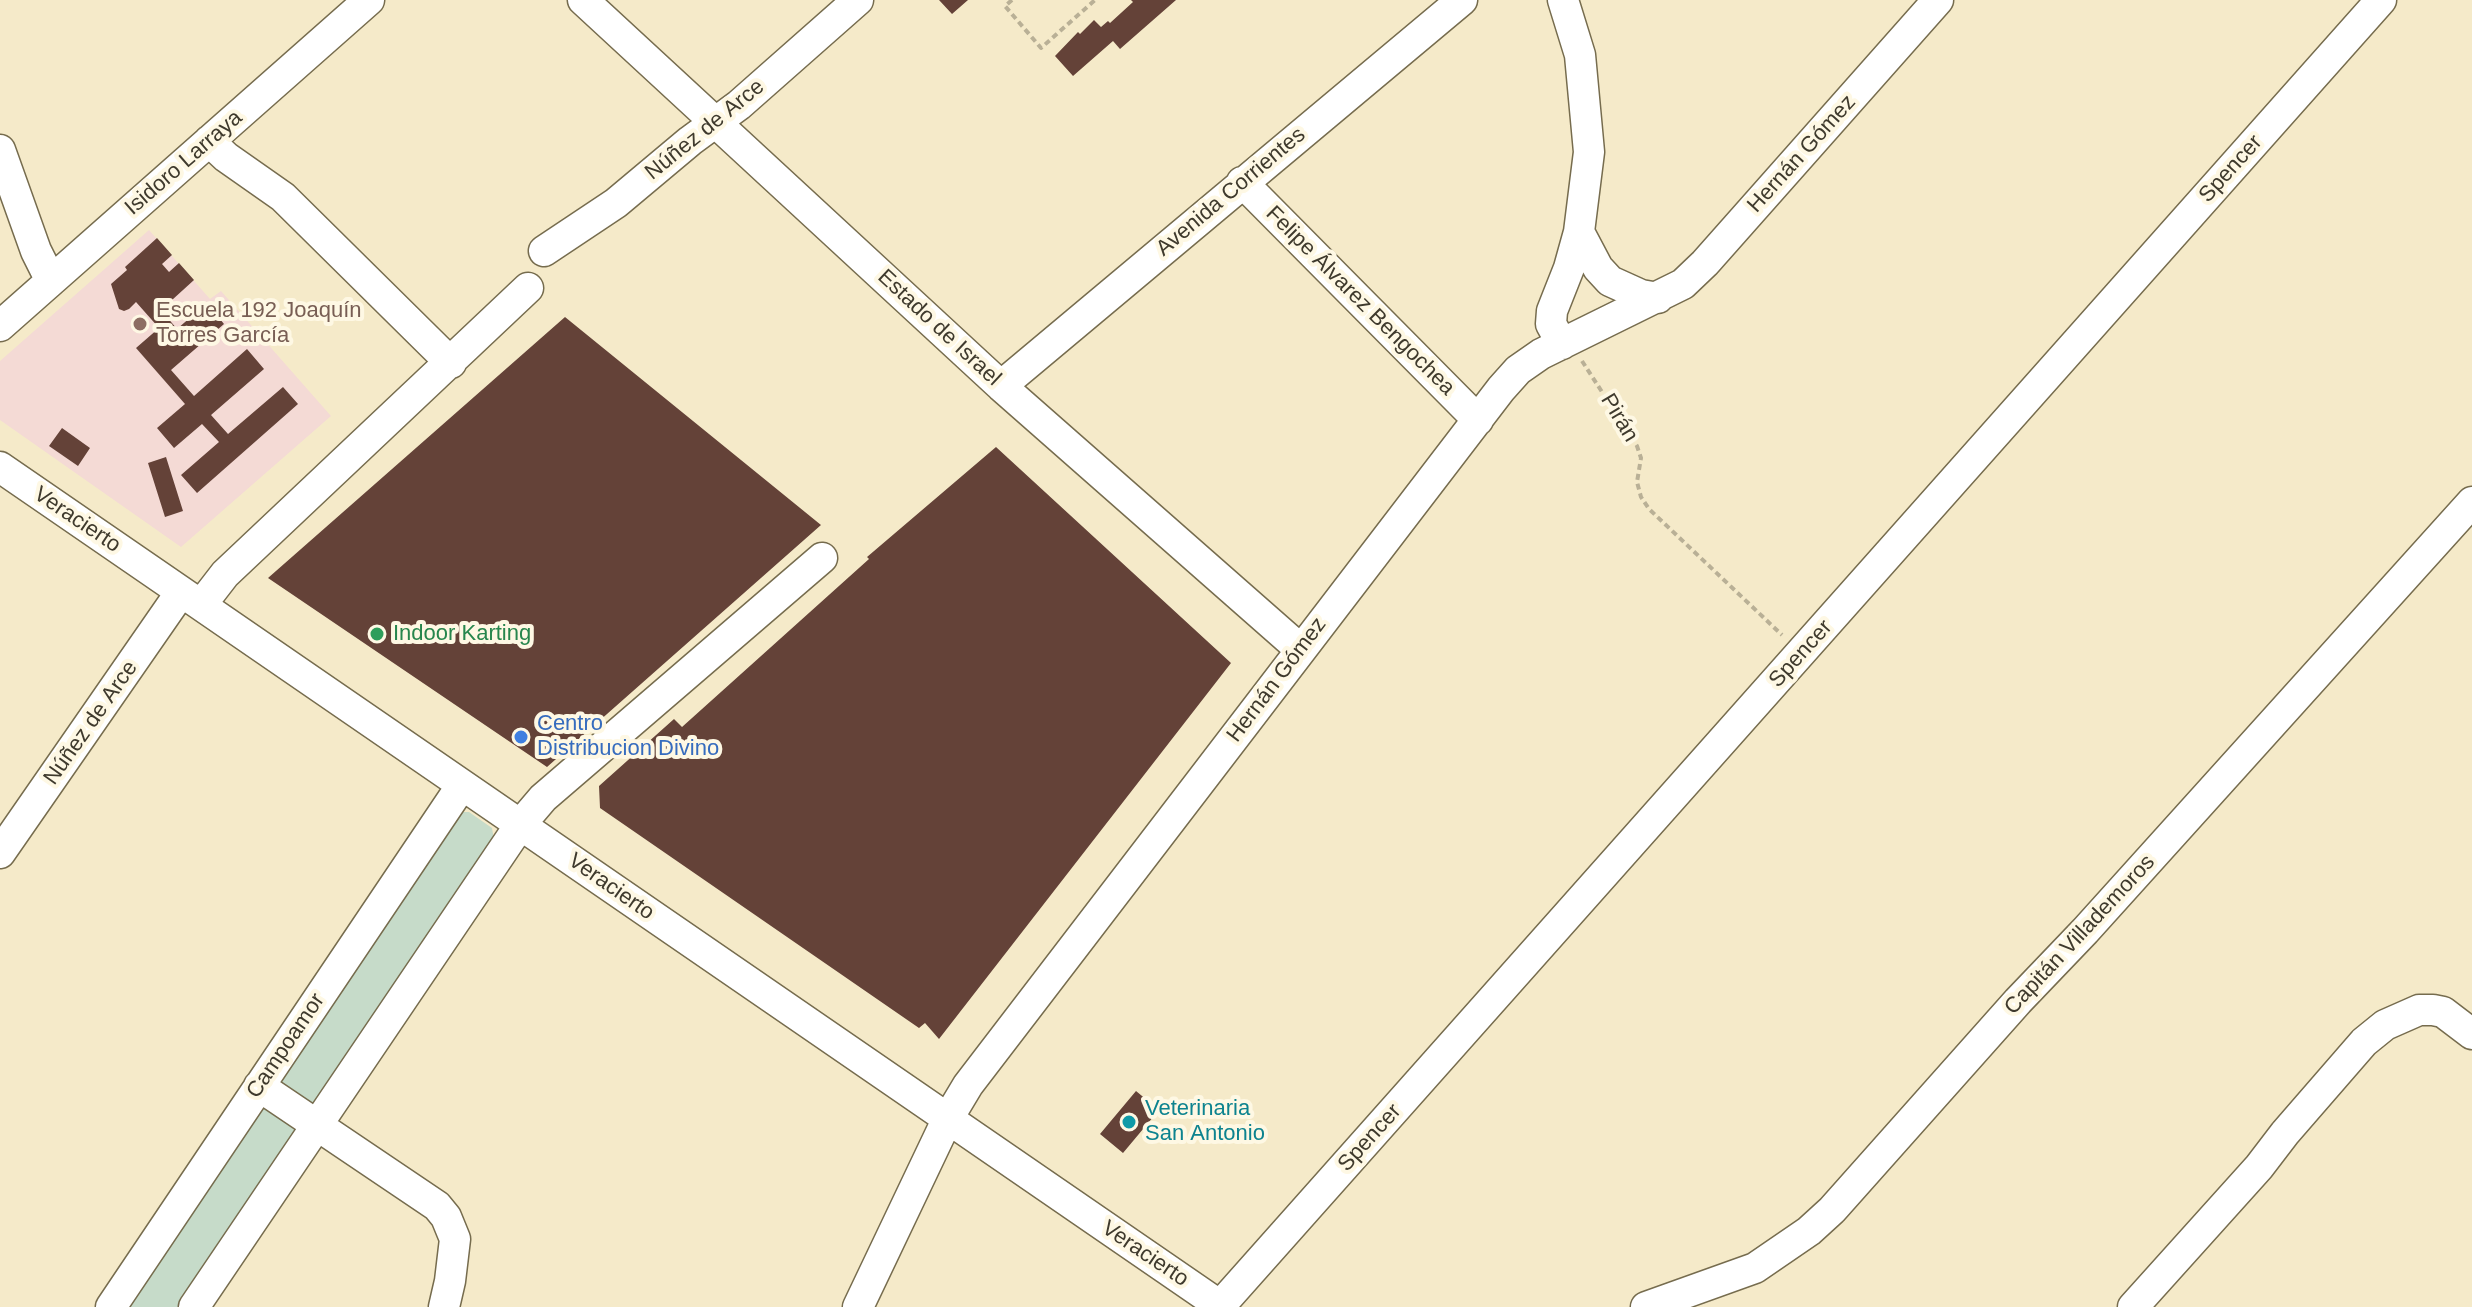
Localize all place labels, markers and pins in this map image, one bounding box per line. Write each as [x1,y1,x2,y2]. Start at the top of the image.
place label: Escuela 192 Joaquín Torres García [156,298,361,350]
marker: Escuela 192 Joaquín Torres García [131,315,149,333]
place label: Indoor Karting [393,621,531,647]
marker: Indoor Karting [368,625,386,643]
place label: Centro Distribucion Divino [537,711,719,762]
marker: Centro Distribucion Divino [512,728,530,746]
place label: Veterinaria San Antonio [1145,1096,1265,1148]
marker: Veterinaria San Antonio [1120,1113,1138,1131]

